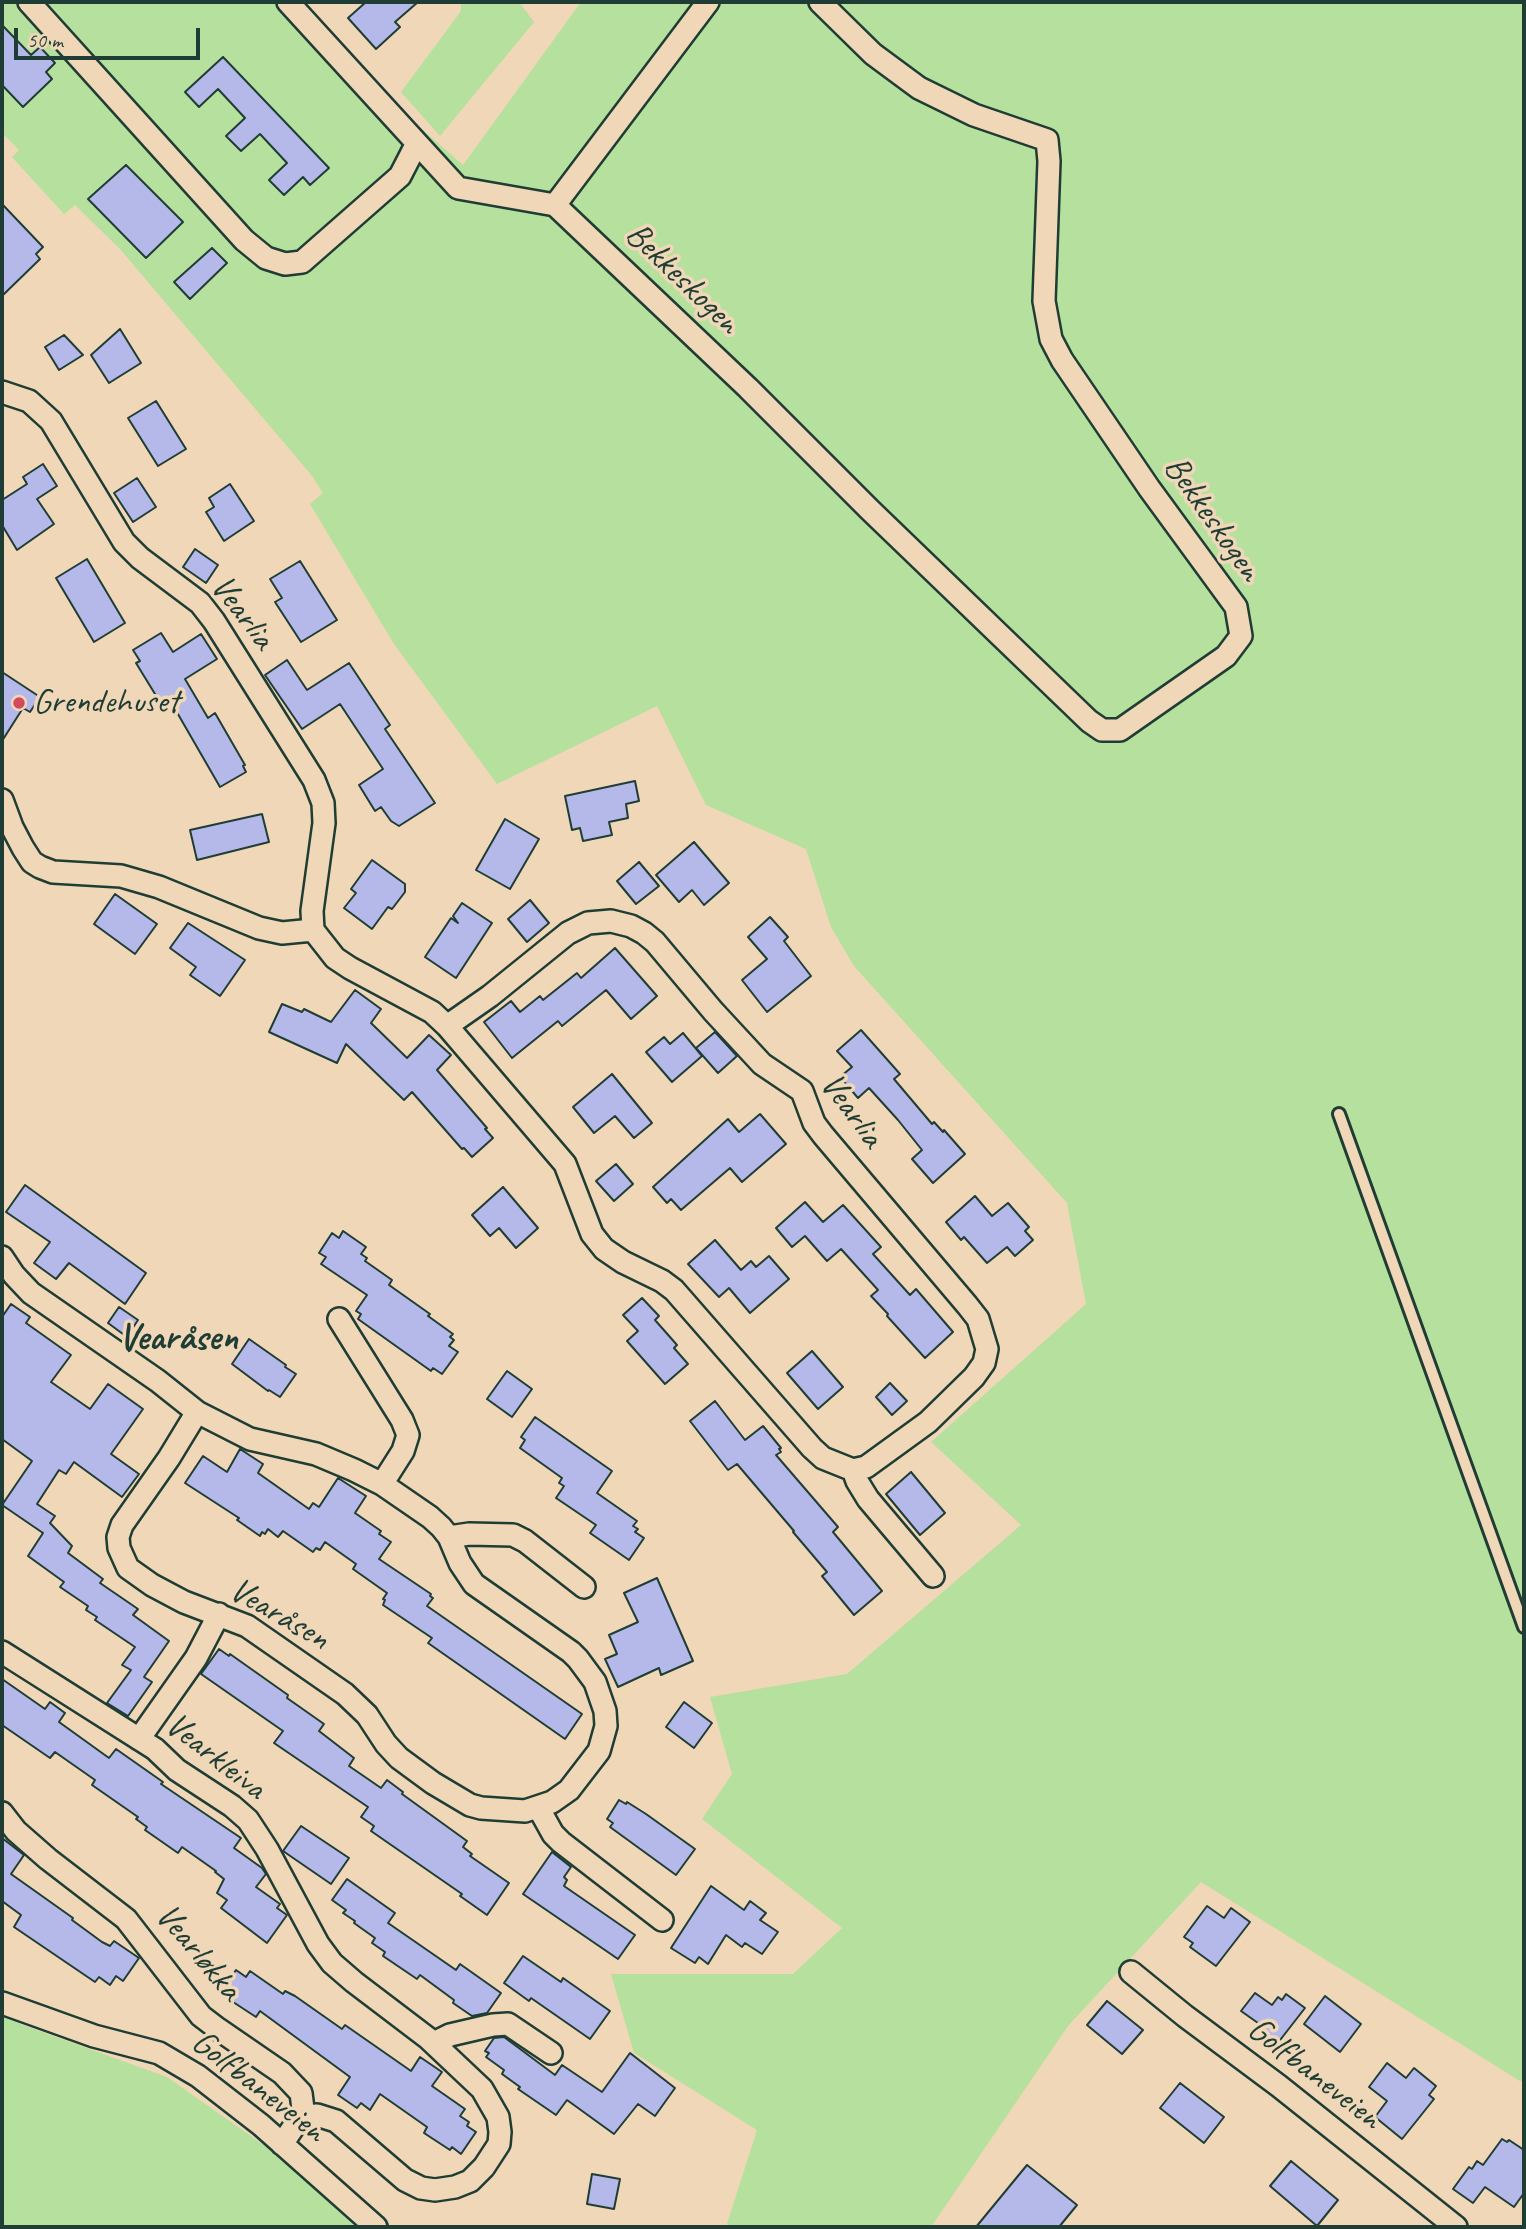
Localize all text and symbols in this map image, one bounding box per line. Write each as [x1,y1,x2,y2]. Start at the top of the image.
scale bar [18,14,203,58]
text: 50 m [27,27,63,53]
street label: Bekkeskogen [616,214,748,344]
street label: Bekkeskogen [1154,448,1270,590]
street label: Vearlia [201,568,283,658]
place label: Grendehuset [33,682,179,724]
marker: Grendehuset [11,695,27,711]
street label: Vearlia [810,1066,892,1156]
district label: Vearåsen [118,1316,238,1362]
street label: Vearåsen [222,1570,336,1660]
street label: Vearkleiva [156,1705,274,1809]
street label: Vearløkka [146,1896,250,2010]
street label: Golfbaneveien [1239,2009,1389,2139]
street label: Golfbaneveien [183,2022,333,2152]

